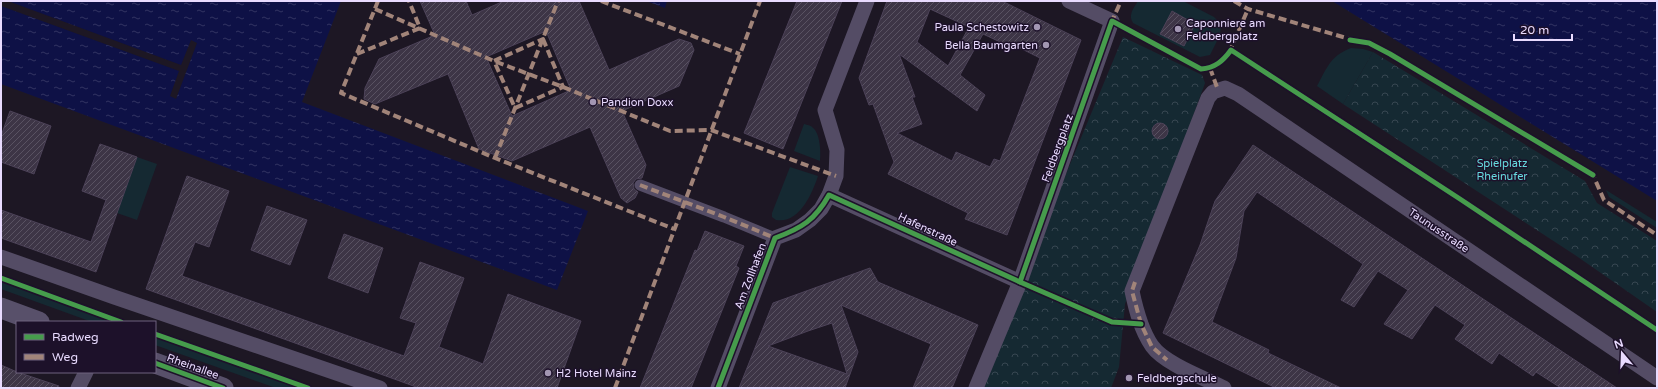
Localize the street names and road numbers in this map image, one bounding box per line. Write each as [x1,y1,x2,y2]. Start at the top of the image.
street label: Feldbergplatz [1039,112,1076,184]
street label: Taunusstraße [1406,205,1471,255]
street label: Hafenstraße [896,210,959,249]
street label: Am Zollhafen [732,241,769,311]
street label: Rheinallee [165,351,221,382]

